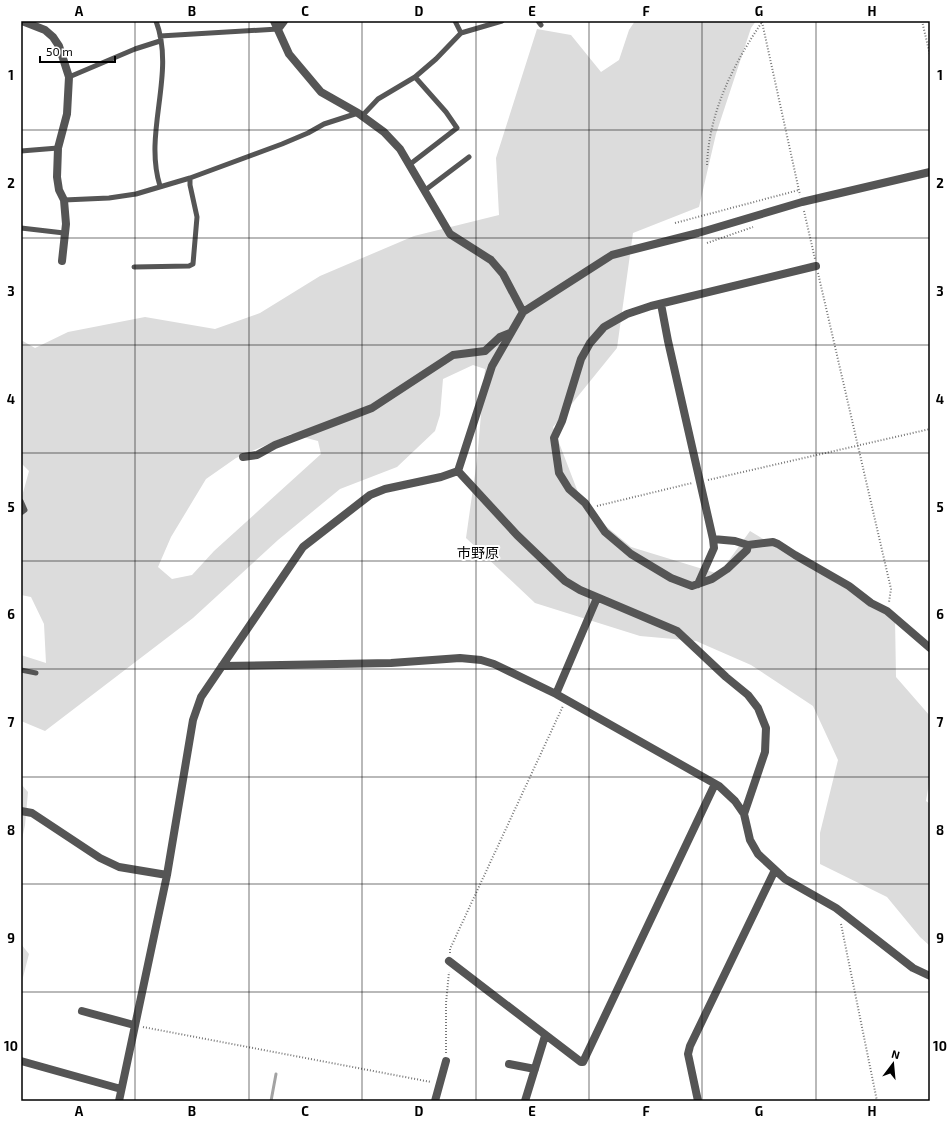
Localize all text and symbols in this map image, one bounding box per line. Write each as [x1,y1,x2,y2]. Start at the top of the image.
text: A [75,3,84,19]
text: B [188,3,196,19]
text: C [301,3,309,19]
text: D [415,3,424,19]
text: E [528,3,536,19]
text: F [642,3,650,19]
text: G [755,3,763,19]
text: H [868,3,877,19]
scale bar [40,38,115,64]
text: 50 m [46,44,73,58]
text: 1 [8,67,14,83]
text: 1 [937,67,943,83]
text: 2 [7,175,15,191]
text: 2 [936,175,944,191]
text: 3 [7,283,15,299]
text: 3 [936,283,944,299]
text: 4 [7,391,15,407]
text: 4 [936,391,944,407]
text: 5 [7,499,15,515]
text: 5 [936,499,944,515]
district label: 市野原 [457,544,499,561]
text: 6 [7,606,15,622]
text: 6 [936,606,944,622]
text: 7 [8,714,15,730]
text: 7 [937,714,944,730]
text: 8 [7,822,15,838]
text: 8 [936,822,944,838]
text: 9 [7,930,15,946]
text: 9 [936,930,944,946]
text: 10 [4,1038,18,1054]
text: 10 [933,1038,947,1054]
north arrow [873,1044,913,1084]
text: N [890,1047,902,1061]
text: A [75,1103,84,1119]
text: B [188,1103,196,1119]
text: C [301,1103,309,1119]
text: D [415,1103,424,1119]
text: E [528,1103,536,1119]
text: F [642,1103,650,1119]
text: G [755,1103,763,1119]
text: H [868,1103,877,1119]

